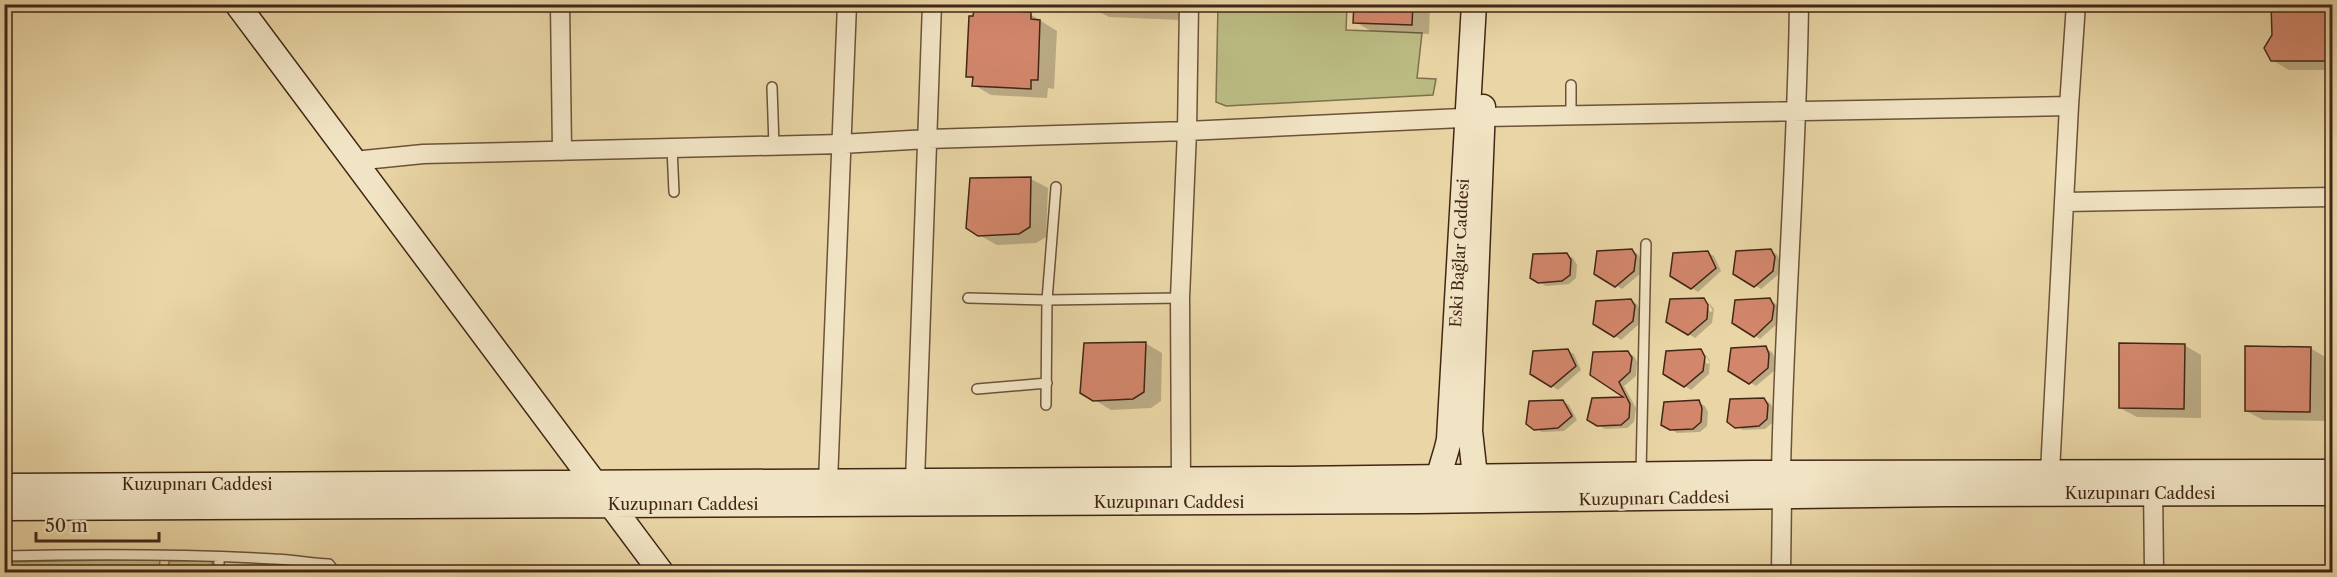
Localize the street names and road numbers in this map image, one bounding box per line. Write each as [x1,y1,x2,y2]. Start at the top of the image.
street label: Eski Bağlar Caddesi [1445,178,1473,328]
street label: Kuzupınarı Caddesi [122,474,272,494]
street label: Kuzupınarı Caddesi [2065,483,2215,503]
street label: Kuzupınarı Caddesi [1579,487,1730,509]
street label: Kuzupınarı Caddesi [1094,492,1244,512]
street label: Kuzupınarı Caddesi [608,494,758,514]

